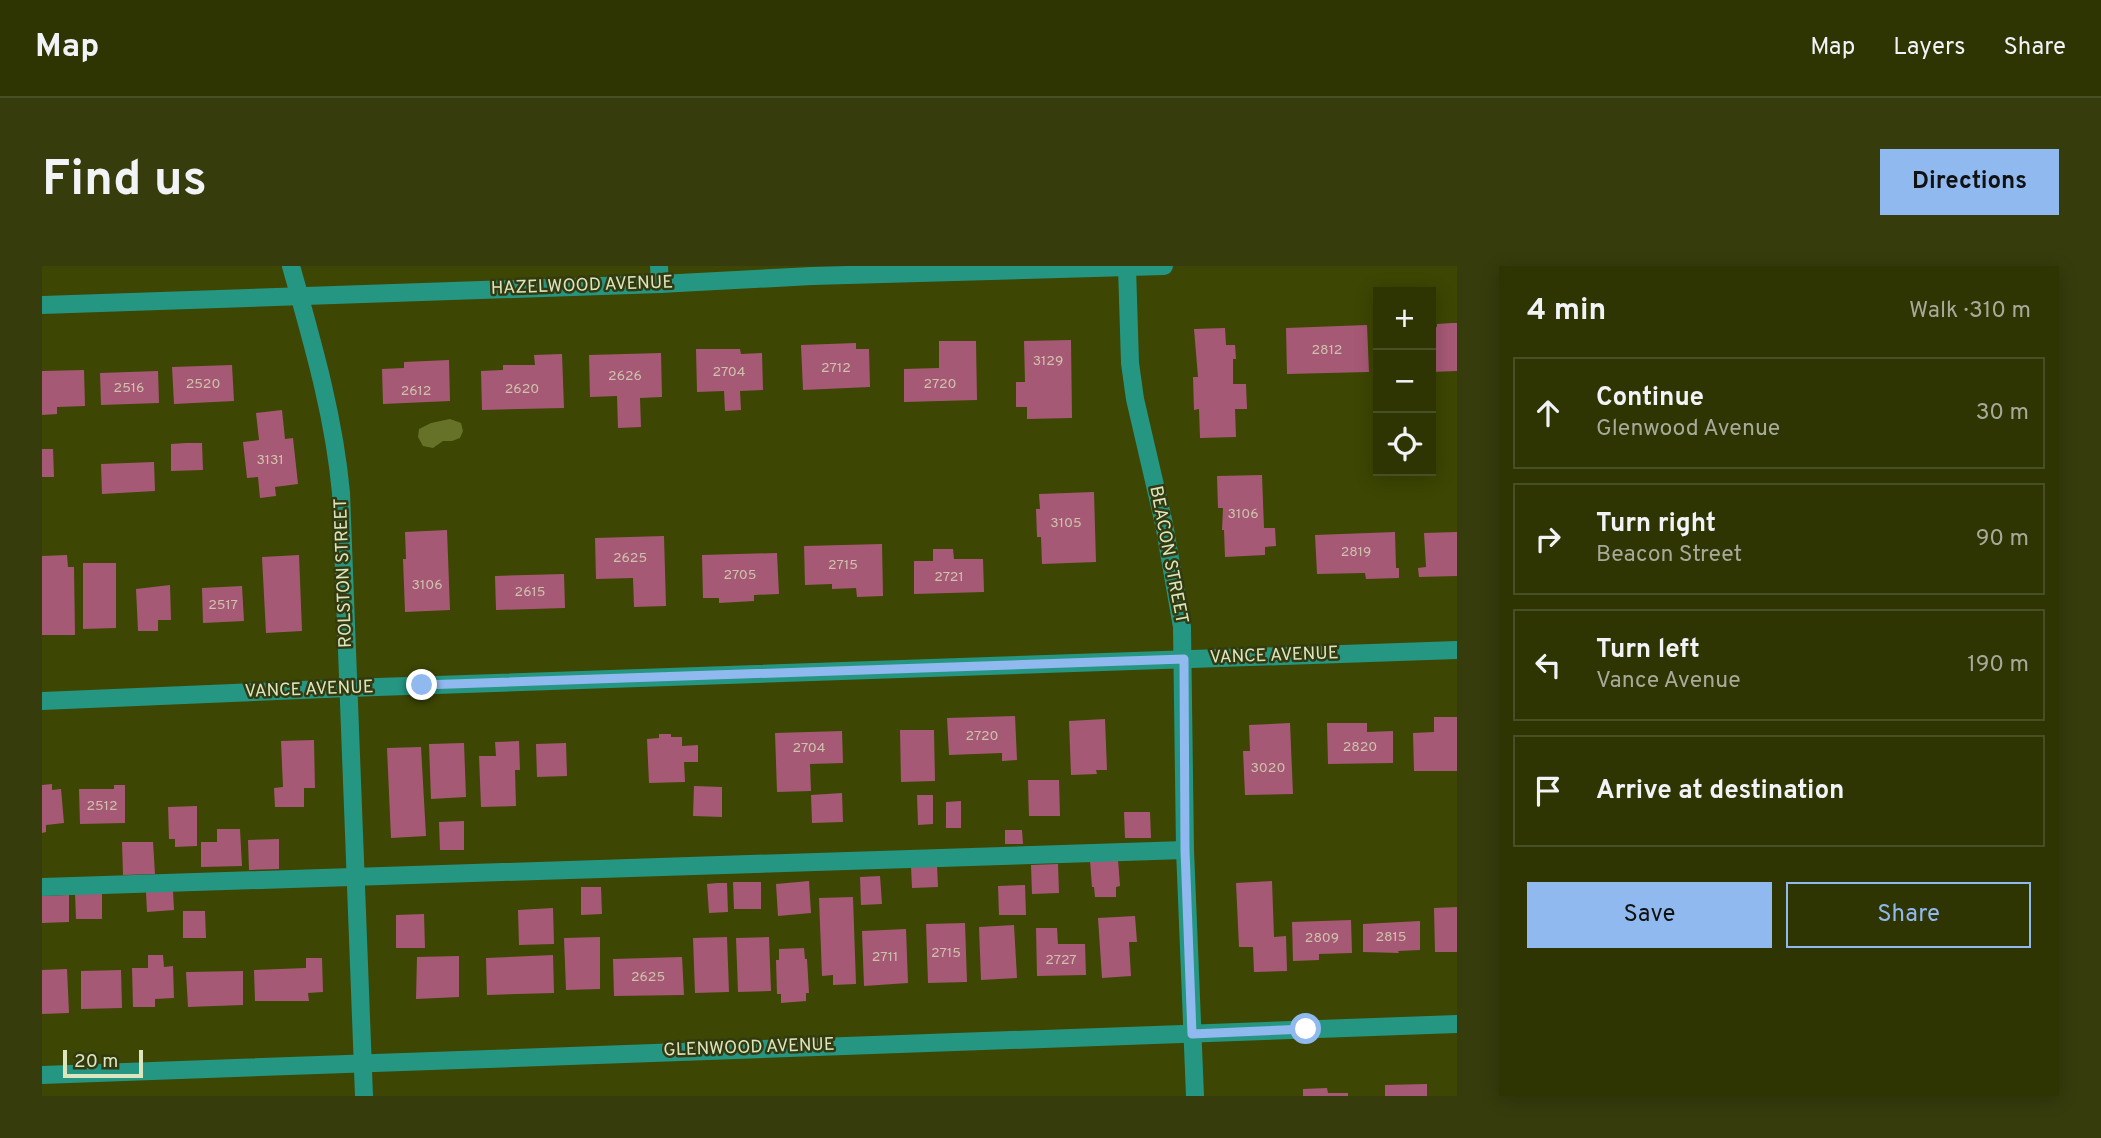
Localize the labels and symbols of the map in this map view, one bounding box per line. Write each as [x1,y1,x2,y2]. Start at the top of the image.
street label: HAZELWOOD AVENUE [491,271,673,301]
house number: 2812 [1312,342,1342,359]
house number: 3129 [1033,353,1063,370]
house number: 2712 [821,360,851,377]
house number: 2704 [713,364,746,381]
house number: 2626 [608,368,642,385]
house number: 2520 [186,376,220,393]
house number: 2720 [923,376,957,393]
house number: 2516 [114,380,144,397]
house number: 2620 [505,381,539,398]
house number: 2612 [401,383,431,400]
house number: 3131 [256,452,284,469]
street label: BEACON STREET [1143,484,1193,626]
street label: ROLSTON STREET [330,498,358,648]
house number: 3106 [1228,506,1258,523]
house number: 3105 [1050,515,1082,532]
house number: 2819 [1341,544,1371,561]
house number: 2625 [613,550,647,567]
house number: 2715 [828,557,858,574]
house number: 2705 [724,567,757,584]
house number: 2721 [934,569,964,586]
house number: 3106 [412,577,442,594]
house number: 2615 [515,584,545,601]
house number: 2517 [208,597,238,614]
street label: VANCE AVENUE [1209,642,1339,670]
route end [406,669,437,700]
street label: VANCE AVENUE [244,676,374,704]
house number: 2720 [965,728,999,745]
house number: 2820 [1343,739,1377,756]
house number: 2704 [793,740,826,757]
house number: 3020 [1251,760,1285,777]
house number: 2512 [86,798,118,815]
house number: 2815 [1375,929,1407,946]
house number: 2809 [1305,930,1339,947]
house number: 2715 [931,945,961,962]
house number: 2711 [872,949,898,966]
house number: 2727 [1045,952,1077,969]
house number: 2625 [631,969,665,986]
route start [1290,1013,1321,1044]
street label: GLENWOOD AVENUE [663,1034,835,1062]
scale bar [63,1047,144,1079]

